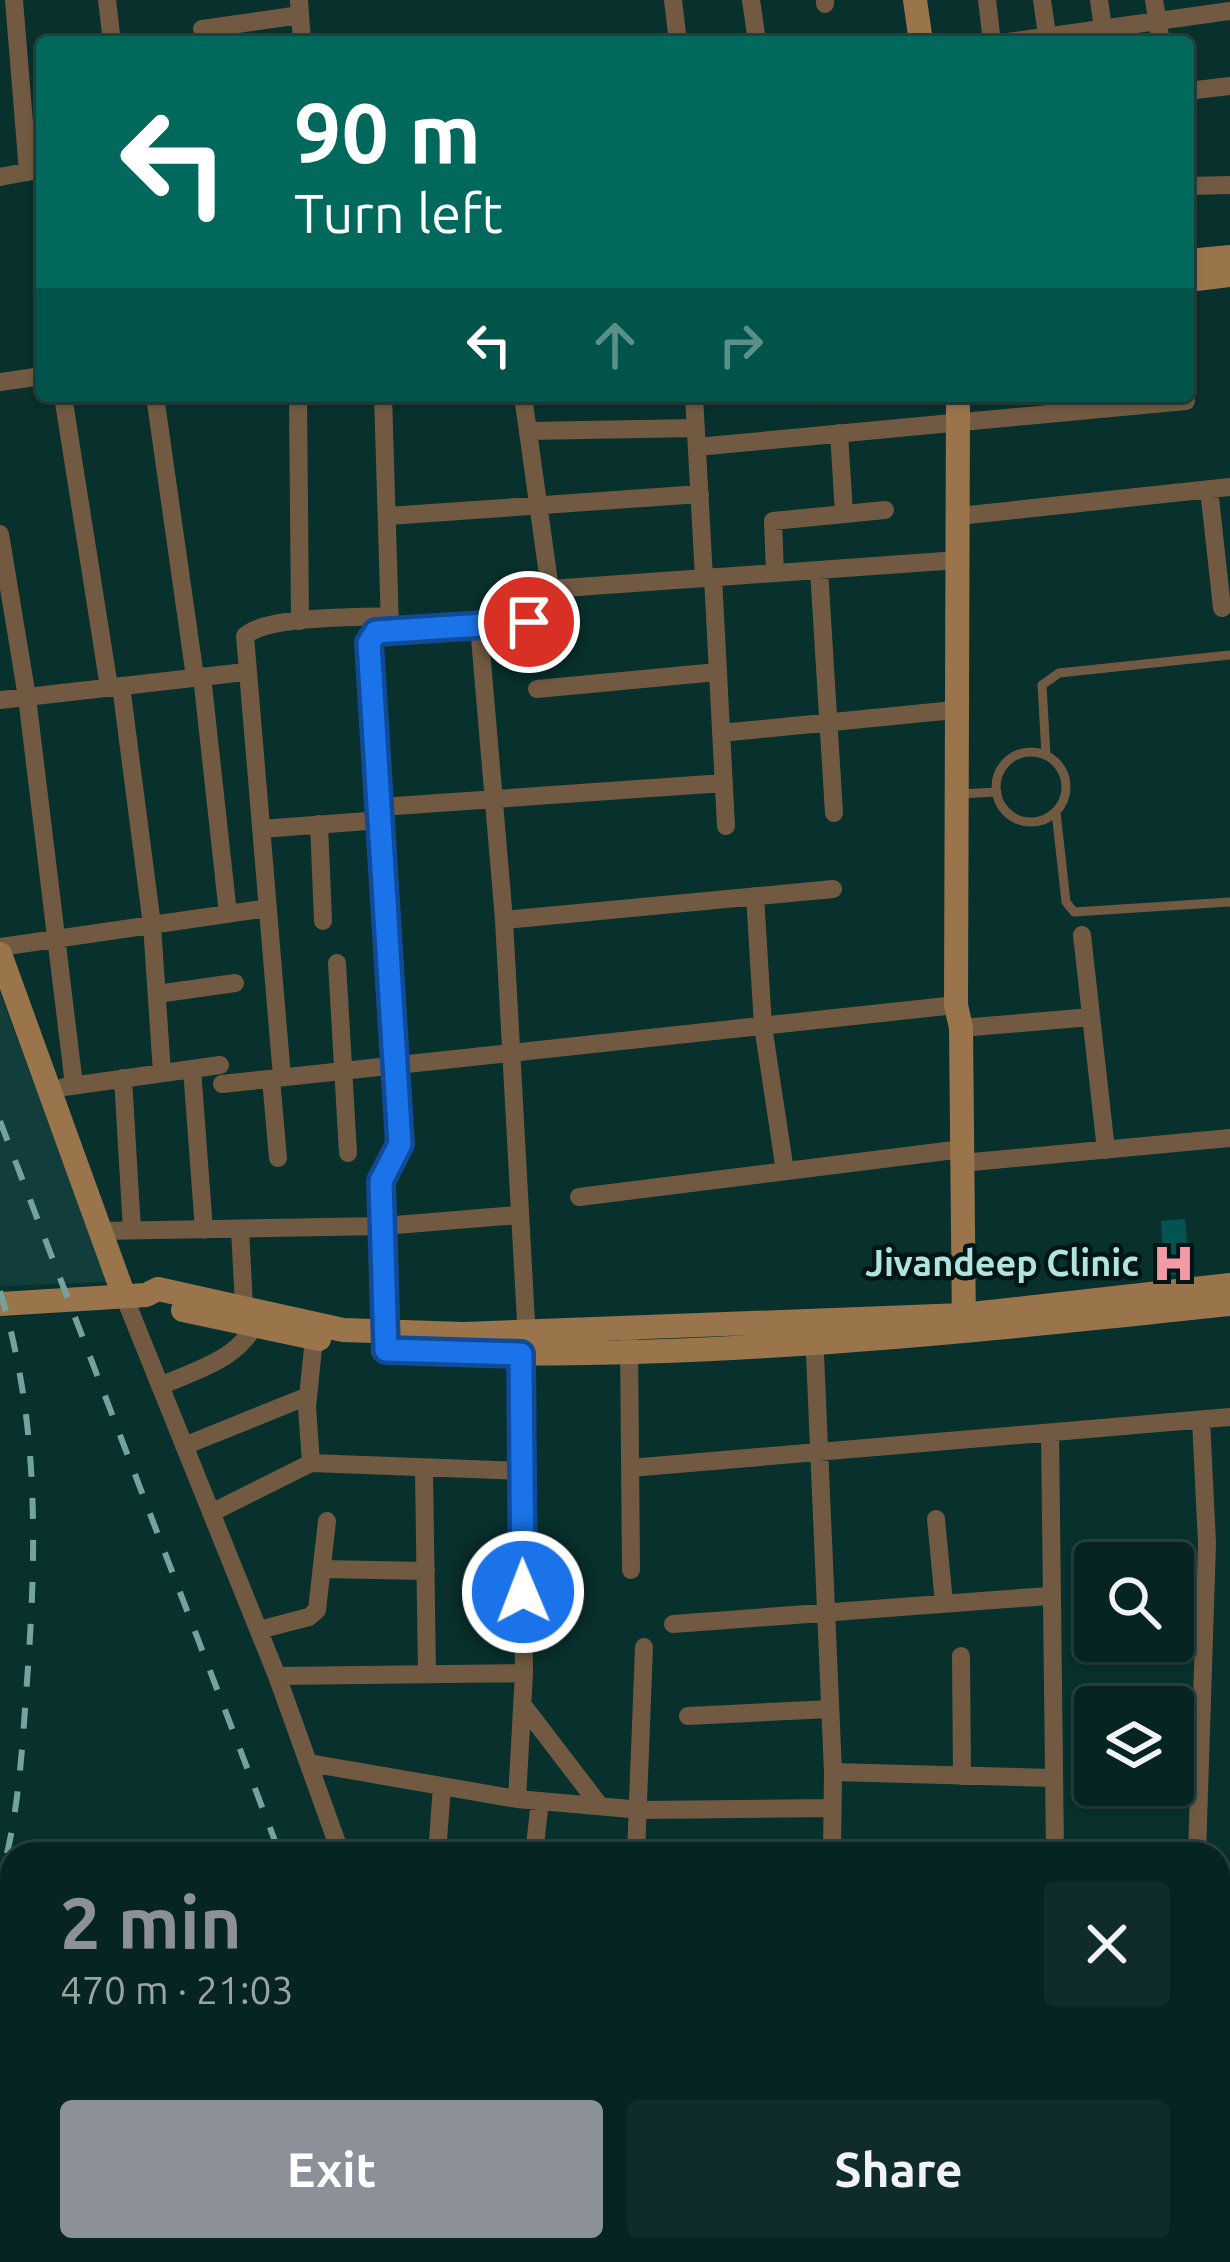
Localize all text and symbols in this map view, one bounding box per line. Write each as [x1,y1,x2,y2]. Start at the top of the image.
icon: left [96,84,252,240]
text: 90 m [294,85,481,179]
text: Turn left [294,183,503,243]
icon: left [456,312,522,378]
icon: ahead [582,312,648,378]
icon: right [708,312,774,378]
pin [478,571,580,673]
icon: arrive [496,589,562,655]
hospital icon: Jivandeep Clinic [1150,1240,1196,1286]
place label: Jivandeep Clinic [865,1242,1139,1283]
position arrow [460,1529,586,1655]
map controls [1074,1542,1194,1806]
button: search [1074,1542,1194,1662]
button: layers [1074,1686,1194,1806]
button: close [1044,1881,1170,2007]
text: 2 min [60,1882,242,1963]
text: 470 m · 21:03 [60,1968,294,2011]
button: Exit [60,2100,603,2238]
button: Share [627,2100,1170,2238]

